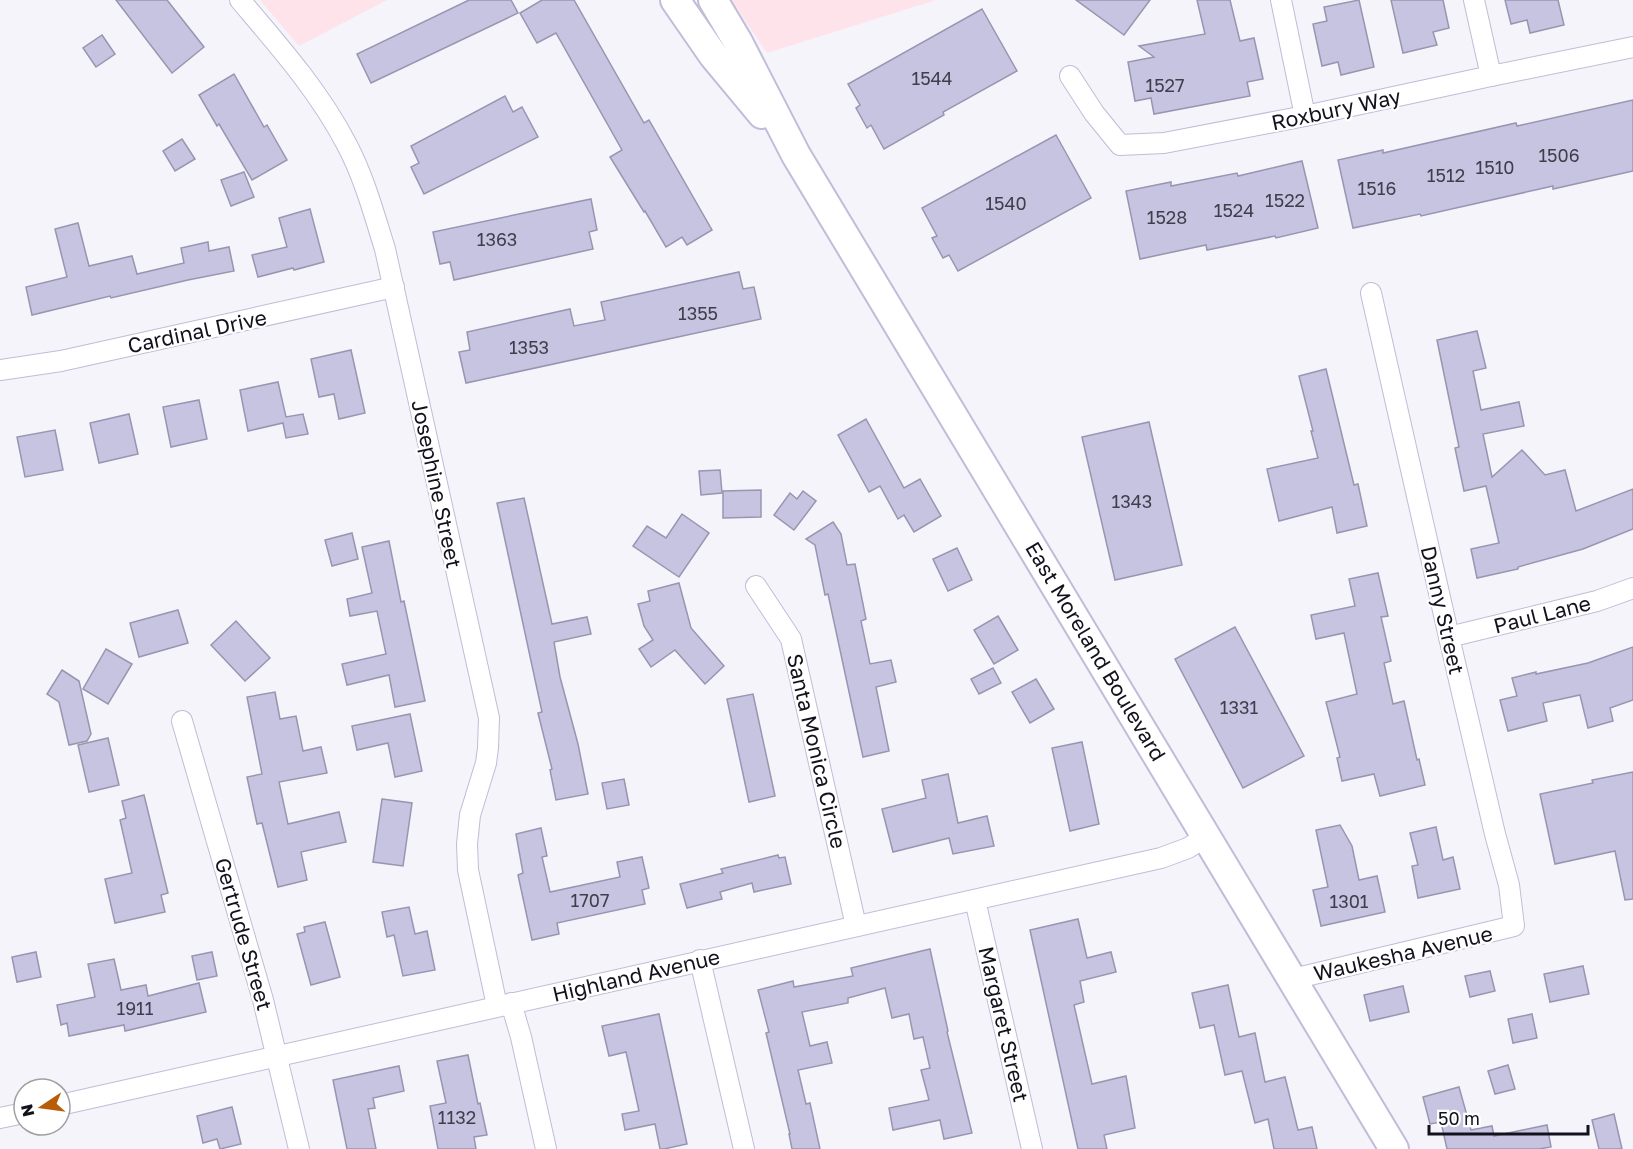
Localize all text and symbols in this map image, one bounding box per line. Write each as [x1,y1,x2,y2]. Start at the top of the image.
house number: 1544 [911,67,953,89]
house number: 1527 [1145,74,1185,96]
street label: Roxbury Way [1269,83,1403,135]
house number: 1506 [1538,144,1580,166]
house number: 1510 [1475,156,1515,178]
house number: 1512 [1427,164,1465,186]
house number: 1516 [1358,177,1396,199]
house number: 1522 [1265,189,1305,211]
house number: 1540 [985,192,1027,214]
house number: 1524 [1214,199,1254,221]
house number: 1528 [1147,206,1187,228]
house number: 1363 [477,228,517,250]
house number: 1355 [678,302,718,324]
street label: Cardinal Drive [125,304,269,358]
house number: 1353 [509,336,549,358]
street label: Josephine Street [406,397,468,571]
house number: 1343 [1112,490,1152,512]
street label: East Moreland Boulevard [1020,537,1172,765]
street label: Danny Street [1416,543,1470,677]
street label: Paul Lane [1491,589,1593,639]
street label: Santa Monica Circle [782,651,852,851]
house number: 1331 [1220,696,1259,718]
street label: Gertrude Street [210,855,278,1013]
house number: 1707 [571,889,609,911]
house number: 1301 [1329,890,1369,912]
street label: Waukesha Avenue [1311,920,1495,986]
street label: Highland Avenue [550,943,722,1007]
street label: Margaret Street [973,944,1035,1104]
house number: 1911 [116,997,154,1019]
north arrow [12,1077,72,1137]
scale bar [1429,1098,1588,1136]
text: N [16,1102,38,1119]
house number: 1132 [438,1106,476,1128]
text: 50 m [1438,1107,1480,1129]

